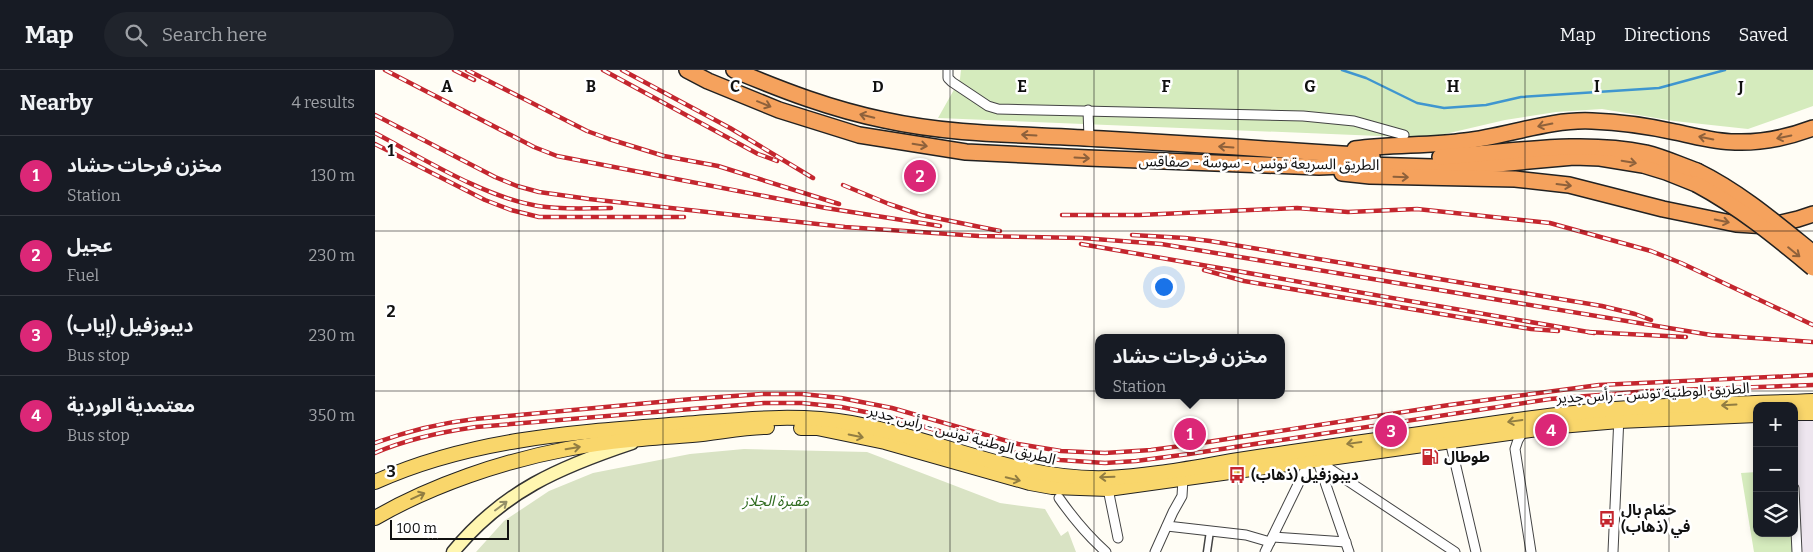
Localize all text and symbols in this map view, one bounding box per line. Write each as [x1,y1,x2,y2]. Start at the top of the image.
search box [104,12,454,57]
text: Map [25,21,74,49]
icon: search [122,21,150,49]
text: Search here [162,23,267,46]
text: Map [1560,24,1596,46]
text: Directions [1624,24,1711,46]
text: Saved [1739,24,1788,46]
text: A [441,77,453,96]
text: B [586,77,596,96]
text: C [730,77,740,96]
text: D [872,77,884,96]
text: E [1017,77,1027,96]
text: F [1162,77,1171,96]
text: G [1304,77,1316,96]
text: H [1447,77,1460,96]
text: I [1594,77,1600,96]
text: J [1737,77,1744,96]
text: Nearby [20,90,93,116]
text: 4 results [292,93,355,112]
one-way arrow [756,99,771,109]
one-way arrow [860,111,876,120]
one-way arrow [1537,120,1553,130]
one-way arrow [1021,130,1037,140]
one-way arrow [1776,132,1792,142]
one-way arrow [1698,133,1714,142]
text: 1 [388,141,395,160]
one-way arrow [912,141,928,151]
one-way arrow [1218,142,1234,151]
street label: الطريق السريعة تونس - سوسة - صفاقس [1138,152,1380,175]
text: مخزن فرحات حشاد [67,154,222,177]
one-way arrow [1074,154,1090,163]
pin: 2 [904,157,936,195]
one-way arrow [1621,158,1637,168]
text: 1 [33,166,39,185]
text: 130 m [311,166,355,185]
one-way arrow [1393,173,1409,182]
one-way arrow [1555,180,1571,190]
text: Station [67,186,121,205]
one-way arrow [1713,217,1729,227]
text: عجيل [67,234,113,257]
text: 2 [31,246,41,265]
text: 230 m [308,246,355,265]
one-way arrow [1787,246,1800,257]
text: Fuel [67,266,99,285]
your location [1151,274,1177,300]
text: 2 [386,302,396,321]
text: ديبوزفيل (إياب) [67,314,193,337]
text: 3 [31,326,41,345]
text: 230 m [308,326,355,345]
popup [1095,334,1285,399]
text: مخزن فرحات حشاد [1113,345,1267,368]
text: Bus stop [67,346,130,365]
text: Station [1113,377,1166,396]
street label: الطريق الوطنية تونس - رأس جدير [1555,379,1750,408]
text: معتمدية الوردية [67,394,195,417]
one-way arrow [1722,400,1738,409]
street label: الطريق الوطنية تونس - رأس جدير [865,401,1058,470]
map controls [1753,402,1798,537]
button: + [1753,402,1798,447]
text: 4 [31,406,41,425]
text: 350 m [309,406,355,425]
pin: 4 [1535,411,1567,449]
pin: 3 [1375,412,1407,450]
pin: 1 [1174,415,1206,453]
one-way arrow [1508,416,1524,426]
text: Bus stop [67,426,130,445]
one-way arrow [848,432,864,441]
one-way arrow [1347,439,1363,449]
one-way arrow [565,443,581,453]
fuel station icon: طوطال [1420,447,1440,467]
button: − [1753,447,1798,492]
place label: طوطال [1444,448,1490,466]
text: 3 [386,462,396,481]
bus stop icon: ديبوزفيل (ذهاب) [1227,465,1247,485]
place label: ديبوزفيل (ذهاب) [1251,466,1359,484]
one-way arrow [1099,473,1115,482]
one-way arrow [1004,475,1020,484]
one-way arrow [410,491,425,501]
park label: مقبرة الجلاز [742,492,809,510]
button: layers [1753,492,1798,537]
one-way arrow [494,501,508,511]
place label: حمّام بال في (ذهاب) [1621,501,1690,538]
bus stop icon: حمّام بال في (ذهاب) [1597,509,1617,529]
scale bar [390,517,509,540]
text: 100 m [397,520,437,537]

